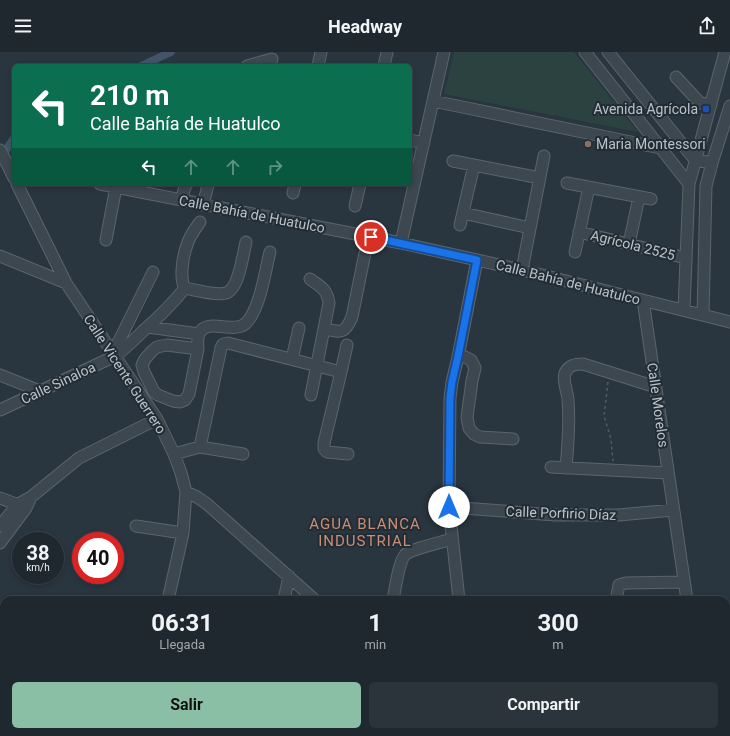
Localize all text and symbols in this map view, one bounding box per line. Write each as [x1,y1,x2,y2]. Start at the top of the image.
icon: menu [12,15,34,37]
icon: share [696,15,718,37]
text: Headway [328,16,402,37]
text: 210 m [90,79,169,112]
icon: left [24,80,76,132]
place label: Avenida Agrícola [593,101,698,117]
marker: Avenida Agrícola [701,104,711,114]
text: Calle Bahía de Huatulco [90,113,281,134]
place label: Maria Montessori [596,136,706,152]
marker: Maria Montessori [583,139,593,149]
icon: left [138,156,160,178]
icon: ahead [180,156,202,178]
icon: ahead [222,156,244,178]
icon: right [264,156,286,178]
street label: Calle Bahía de Huatulco [178,192,326,236]
pin [354,220,388,254]
icon: arrive [360,226,382,248]
street label: Agrícola 2525 [589,227,677,263]
street label: Calle Bahía de Huatulco [494,256,642,308]
street label: Calle Vicente Guerrero [81,311,170,437]
street label: Calle Sinaloa [18,359,98,407]
street label: Calle Morelos [644,362,672,448]
position arrow [428,486,470,528]
street label: Calle Porfirio Díaz [506,503,617,523]
district label: AGUA BLANCA INDUSTRIAL [309,515,421,550]
speed limit sign: 40 [72,532,124,584]
text: 38 [27,541,49,565]
text: km/h [26,562,50,573]
text: 06:31 [151,609,213,637]
text: 1 [368,609,382,637]
text: 300 [537,609,579,637]
text: Llegada [159,637,205,652]
text: min [364,637,386,652]
text: m [552,637,564,652]
button: Salir [12,682,361,728]
button: Compartir [369,682,718,728]

